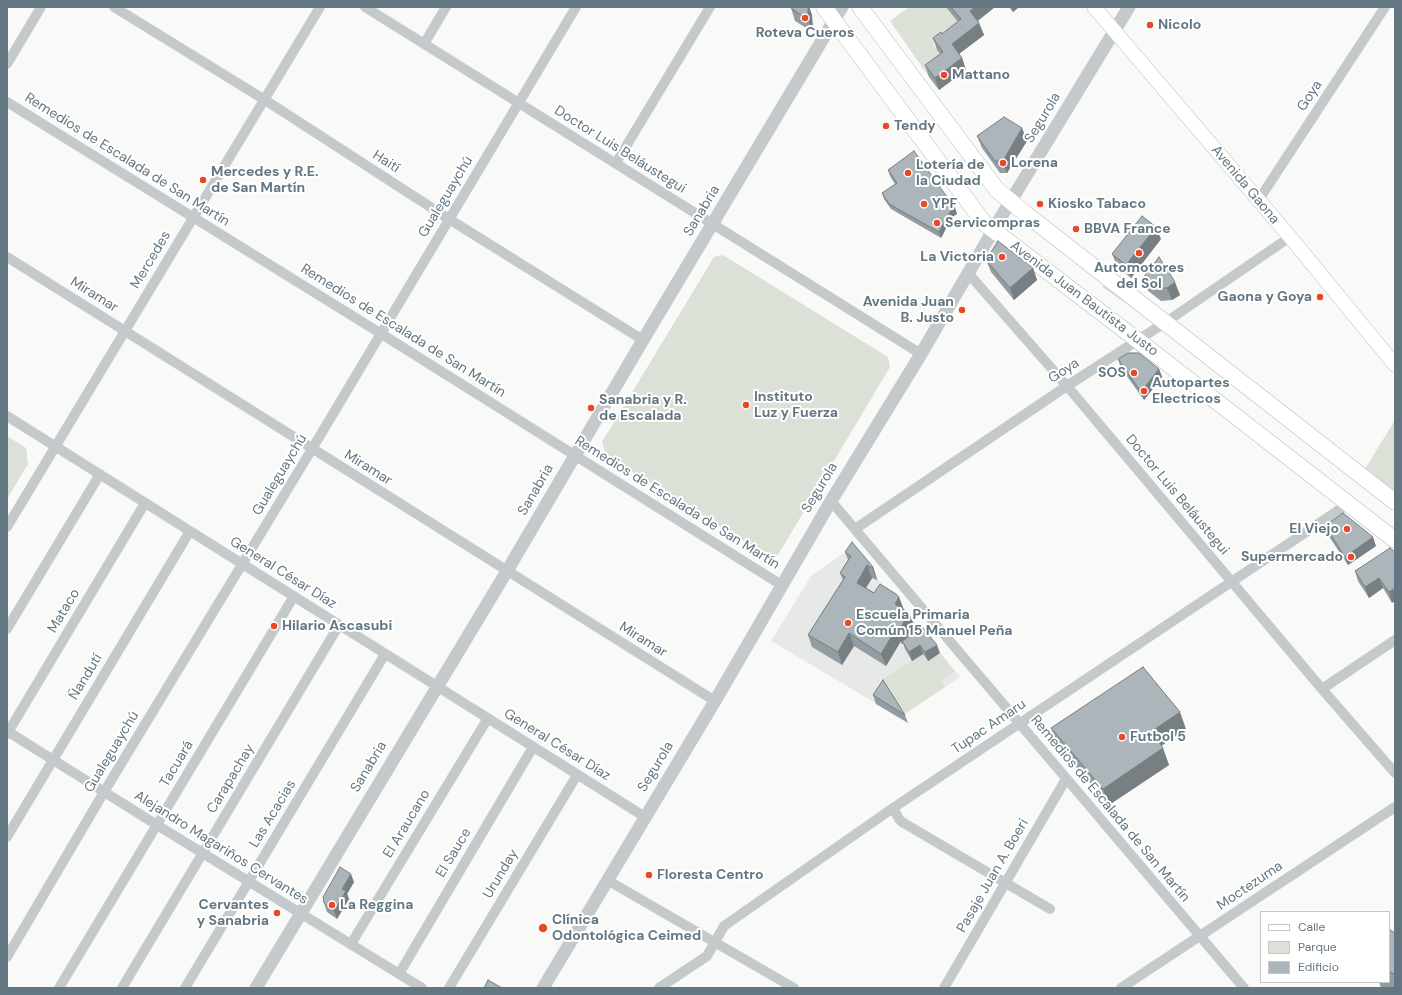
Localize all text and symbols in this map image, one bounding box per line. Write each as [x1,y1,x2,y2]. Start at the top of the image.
marker: Roteva Cueros [800,13,810,23]
place label: Nicolo [1158,17,1201,33]
marker: Nicolo [1145,20,1155,30]
place label: Roteva Cueros [756,25,854,41]
place label: Mattano [952,67,1010,83]
marker: Mattano [939,70,949,80]
street label: Goya [1294,77,1326,115]
street label: Remedios de Escalada de San Martín [21,90,233,230]
street label: Segurola [1021,90,1065,146]
street label: Doctor Luis Beláustegui [551,103,689,197]
place label: Tendy [894,118,936,134]
marker: Tendy [881,121,891,131]
street label: Avenida Gaona [1207,142,1283,228]
street label: Haití [369,147,403,177]
street label: Gualeguaychú [415,153,477,241]
place label: Lorena [1011,155,1058,171]
place label: Lotería de la Ciudad [916,157,985,190]
marker: Lorena [998,158,1008,168]
place label: Mercedes y R.E. de San Martín [211,164,319,196]
marker: Lotería de la Ciudad [903,168,913,178]
marker: Mercedes y R.E. de San Martín [198,175,208,185]
street label: Sanabria [680,183,724,239]
place label: YPF [932,196,957,212]
place label: Kiosko Tabaco [1048,196,1146,212]
marker: YPF [919,199,929,209]
marker: Kiosko Tabaco [1035,199,1045,209]
place label: Servicompras [945,215,1040,231]
marker: Servicompras [932,218,942,228]
place label: BBVA France [1084,221,1171,237]
marker: BBVA France [1071,224,1081,234]
street label: Mercedes [127,228,175,292]
street label: Avenida Juan Bautista Justo [1007,238,1161,360]
marker: Automotores del Sol [1134,248,1144,258]
place label: La Victoria [920,249,994,265]
marker: La Victoria [997,252,1007,262]
place label: Automotores del Sol [1094,260,1184,292]
street label: Remedios de Escalada de San Martín [297,261,509,401]
street label: Miramar [67,274,121,316]
place label: Gaona y Goya [1218,289,1312,305]
marker: Gaona y Goya [1315,292,1325,302]
place label: Avenida Juan B. Justo [863,294,954,326]
marker: Avenida Juan B. Justo [957,305,967,315]
street label: Goya [1045,355,1083,387]
place label: SOS [1098,365,1126,381]
marker: SOS [1129,368,1139,378]
place label: Autopartes Electricos [1152,375,1230,408]
marker: Autopartes Electricos [1139,386,1149,396]
place label: Instituto Luz y Fuerza [754,389,838,422]
place label: Sanabria y R. de Escalada [599,392,687,424]
marker: Instituto Luz y Fuerza [741,400,751,410]
marker: Sanabria y R. de Escalada [586,403,596,413]
street label: Gualeguaychú [249,431,311,519]
street label: Doctor Luis Beláustegui [1122,431,1232,559]
street label: Remedios de Escalada de San Martín [571,433,783,573]
street label: Miramar [341,447,395,489]
street label: Segurola [798,460,842,516]
street label: Sanabria [515,461,557,519]
place label: El Viejo [1289,521,1339,537]
marker: El Viejo [1342,524,1352,534]
street label: General César Díaz [227,533,339,613]
place label: Supermercado [1241,549,1343,565]
marker: Supermercado [1346,552,1356,562]
street label: Mataco [44,586,84,636]
place label: Escuela Primaria Común 15 Manuel Peña [856,607,1013,640]
place label: Hilario Ascasubi [282,618,392,634]
marker: Escuela Primaria Común 15 Manuel Peña [843,618,853,628]
street label: Miramar [616,619,670,661]
marker: Hilario Ascasubi [269,621,279,631]
street label: Ñandutí [66,651,106,703]
street label: Tupac Amaru [949,696,1029,758]
street label: General César Díaz [501,705,613,785]
street label: Gualeguaychú [81,708,143,796]
street label: Remedios de Escalada de San Martín [1027,712,1193,906]
place label: Futbol 5 [1130,729,1186,745]
marker: Futbol 5 [1117,732,1127,742]
street label: Tacuará [157,738,197,790]
street label: Sanabria [347,739,391,795]
street label: Segurola [634,739,678,795]
street label: Carapachay [204,741,258,817]
street label: Las Acacias [246,777,300,851]
street label: Alejandro Magariños Cervantes [131,787,311,909]
street label: El Araucano [380,787,434,861]
street label: Pasaje Juan A. Boeri [954,816,1032,936]
street label: El Sauce [433,825,475,881]
street label: Urunday [480,846,522,902]
street label: Moctezuma [1214,858,1286,914]
place label: Floresta Centro [657,867,764,883]
marker: Floresta Centro [644,870,654,880]
place label: Cervantes y Sanabria [197,897,269,930]
place label: La Reggina [340,897,413,913]
marker: La Reggina [327,900,337,910]
marker: Cervantes y Sanabria [272,908,282,918]
legend [1260,911,1390,983]
place label: Clínica Odontológica Ceimed [552,912,701,944]
text: Calle [1298,919,1325,935]
marker: Clínica Odontológica Ceimed [537,922,549,934]
text: Parque [1298,939,1337,955]
text: Edificio [1298,959,1339,975]

